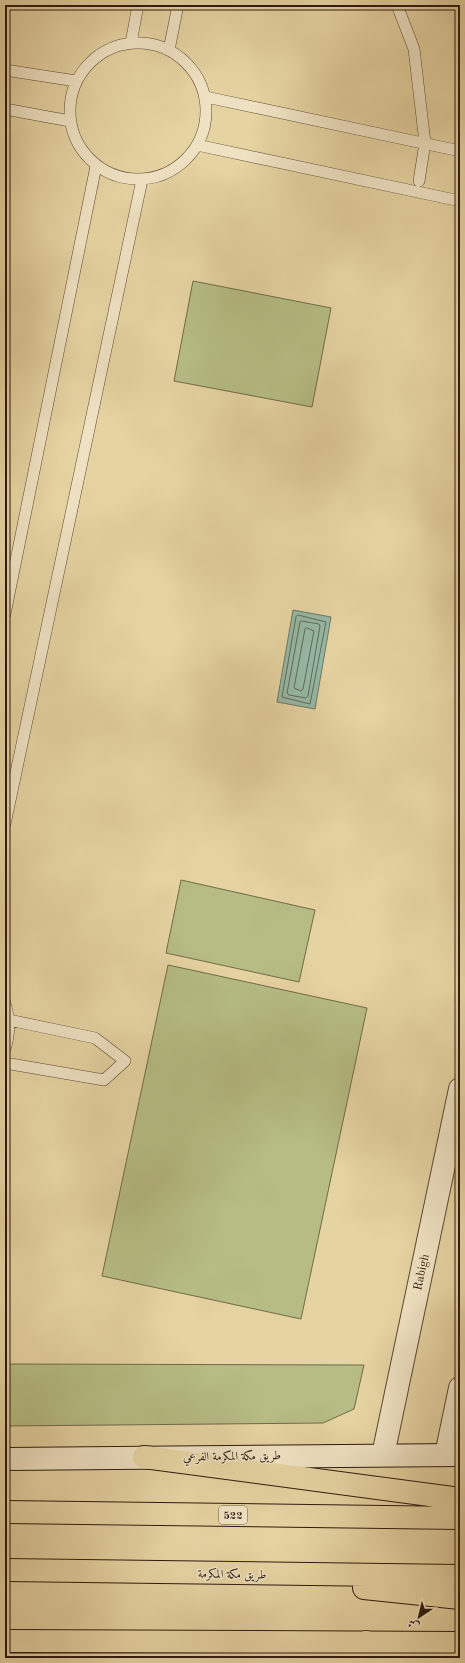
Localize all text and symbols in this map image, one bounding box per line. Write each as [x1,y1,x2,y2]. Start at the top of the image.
street label: Rabigh [412,1252,432,1292]
street label: طريق مكة المكرمة الفرعي [183,1449,281,1467]
road number: 522 [219,1506,247,1524]
street label: طريق مكة المكرمة [198,1567,267,1583]
north arrow [399,1597,439,1637]
text: ش [406,1616,422,1632]

